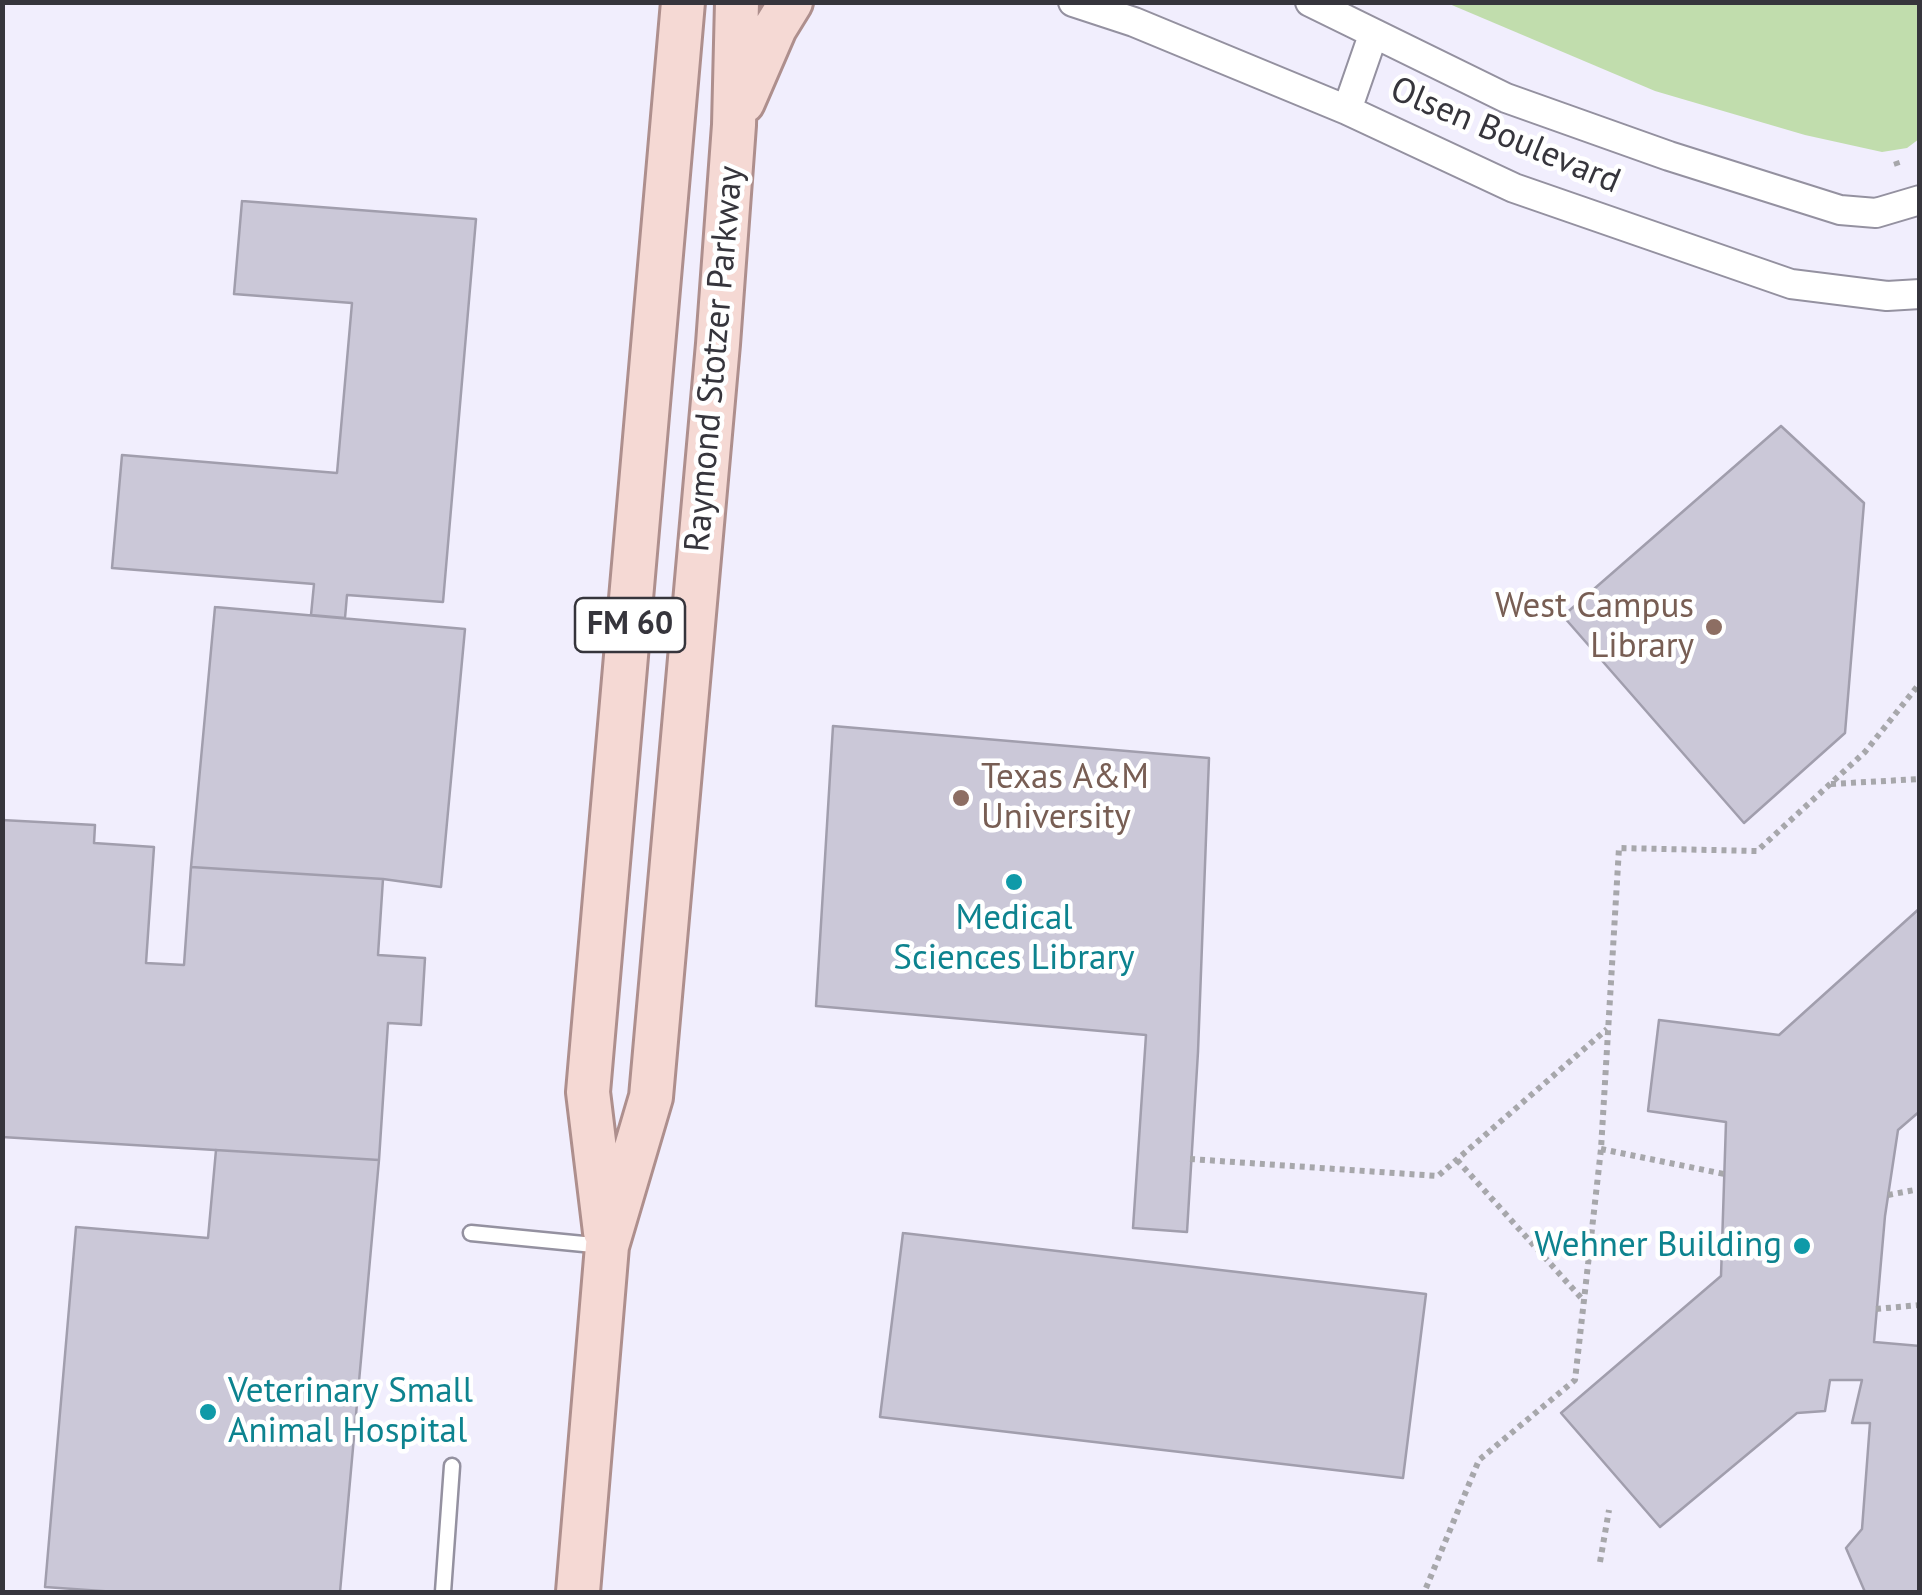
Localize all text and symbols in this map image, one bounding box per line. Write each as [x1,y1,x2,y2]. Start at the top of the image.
street label: Olsen Boulevard [1384,69,1626,203]
street label: Raymond Stotzer Parkway [677,164,753,554]
place label: West Campus Library [1495,586,1694,668]
road number: FM 60 [575,598,685,652]
marker: West Campus Library [1703,616,1725,638]
place label: Texas A&M University [981,757,1149,839]
marker: Texas A&M University [950,787,972,809]
marker: Medical Sciences Library [1003,871,1025,893]
place label: Medical Sciences Library [893,898,1135,980]
place label: Wehner Building [1534,1225,1782,1267]
marker: Wehner Building [1791,1235,1813,1257]
place label: Veterinary Small Animal Hospital [228,1371,473,1453]
marker: Veterinary Small Animal Hospital [197,1401,219,1423]

